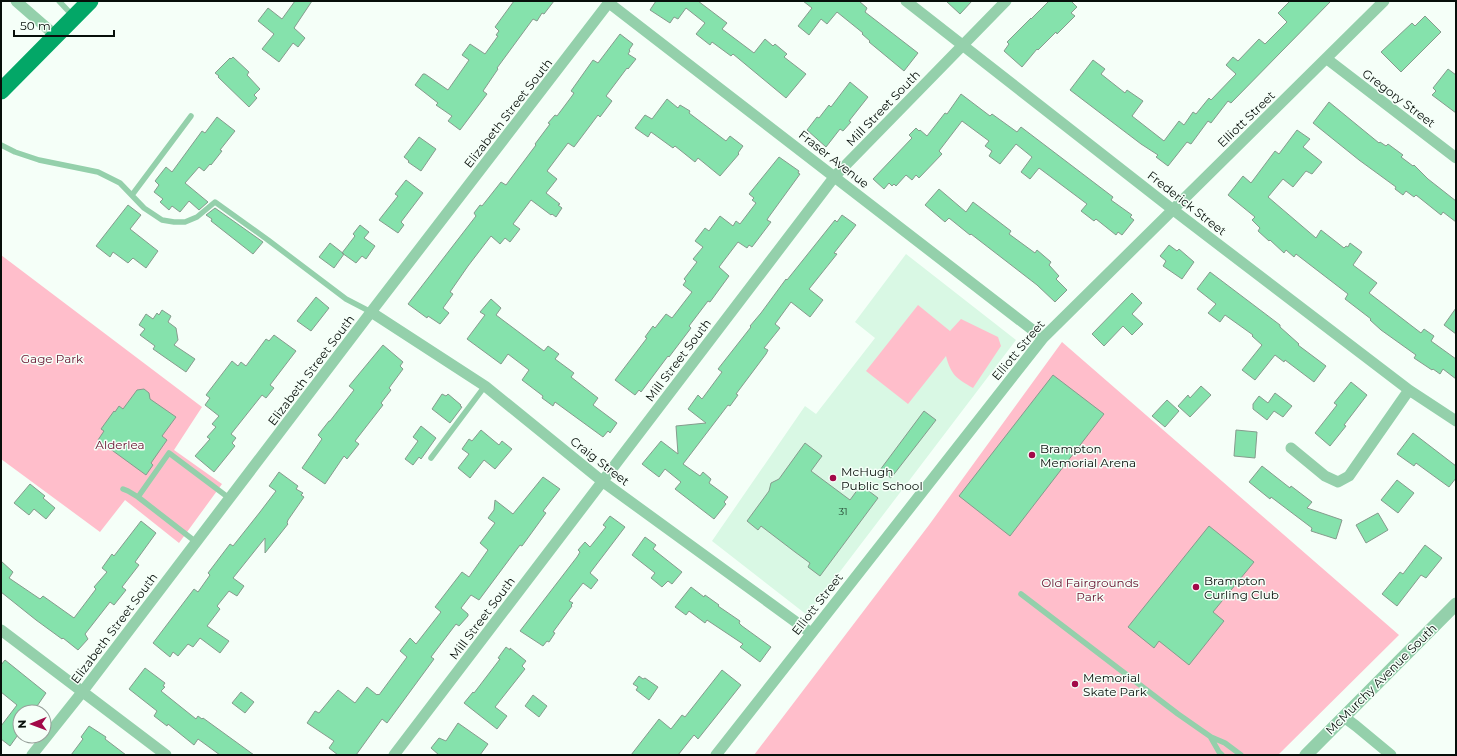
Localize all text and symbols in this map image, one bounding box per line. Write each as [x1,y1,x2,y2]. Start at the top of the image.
scale bar [14,12,114,38]
text: 50 m [20,18,51,33]
street label: Elizabeth Street South [461,55,555,171]
street label: Gregory Street [1360,66,1439,130]
street label: Mill Street South [843,67,923,149]
street label: Elliott Street [1214,88,1278,150]
street label: Fraser Avenue [796,127,872,191]
street label: Frederick Street [1145,168,1230,239]
street label: Elizabeth Street South [265,312,357,428]
street label: Mill Street South [642,316,714,404]
street label: Elliott Street [988,317,1048,383]
park label: Gage Park [21,351,84,366]
street label: Craig Street [567,433,633,489]
park label: Alderlea [95,437,145,452]
place label: Brampton Memorial Arena [1040,441,1136,470]
marker: Brampton Memorial Arena [1027,450,1037,460]
place label: McHugh Public School [841,464,923,493]
marker: McHugh Public School [828,473,838,483]
house number: 31 [838,505,848,518]
street label: Elizabeth Street South [68,570,160,686]
street label: Elliott Street [788,570,846,638]
place label: Brampton Curling Club [1204,573,1279,602]
street label: Mill Street South [446,574,518,662]
park label: Old Fairgrounds Park [1041,575,1139,604]
marker: Brampton Curling Club [1191,582,1201,592]
street label: McMurchy Avenue South [1322,620,1440,738]
place label: Memorial Skate Park [1083,670,1148,699]
marker: Memorial Skate Park [1070,679,1080,689]
north arrow [12,704,52,744]
text: N [15,720,29,729]

